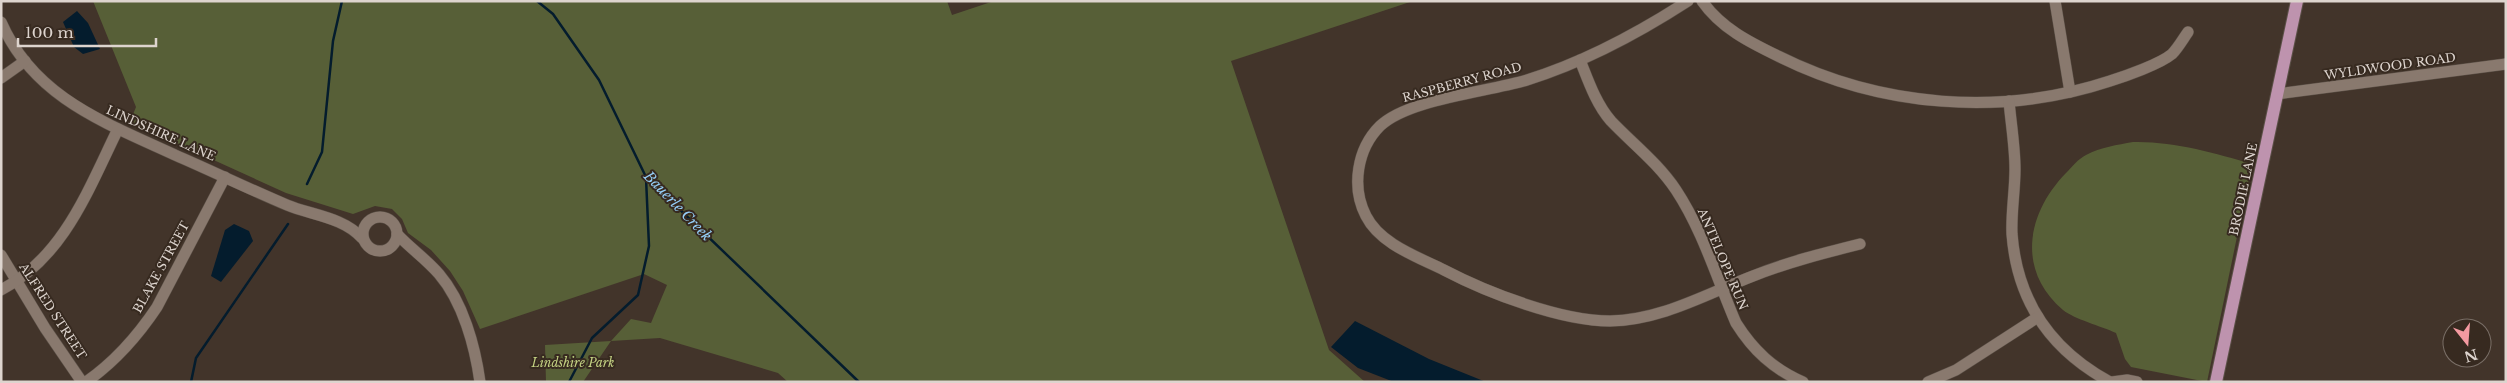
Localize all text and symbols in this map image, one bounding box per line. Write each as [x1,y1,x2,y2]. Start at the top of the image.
scale bar [18,15,155,47]
text: 100 m [25,23,74,42]
street label: WYLDWOOD ROAD [2322,49,2457,83]
street label: RASPBERRY ROAD [1401,59,1523,105]
street label: LINDSHIRE LANE [104,102,218,164]
street label: BRODIE LANE [2226,141,2260,237]
water label: Bauerle Creek [639,167,716,245]
street label: ANTELOPE RUN [1694,205,1751,312]
street label: BLAKE STREET [130,218,193,315]
street label: ALFRED STREET [16,259,90,362]
north arrow [2442,318,2492,368]
text: N [2462,345,2480,366]
park label: Lindshire Park [531,355,614,370]

